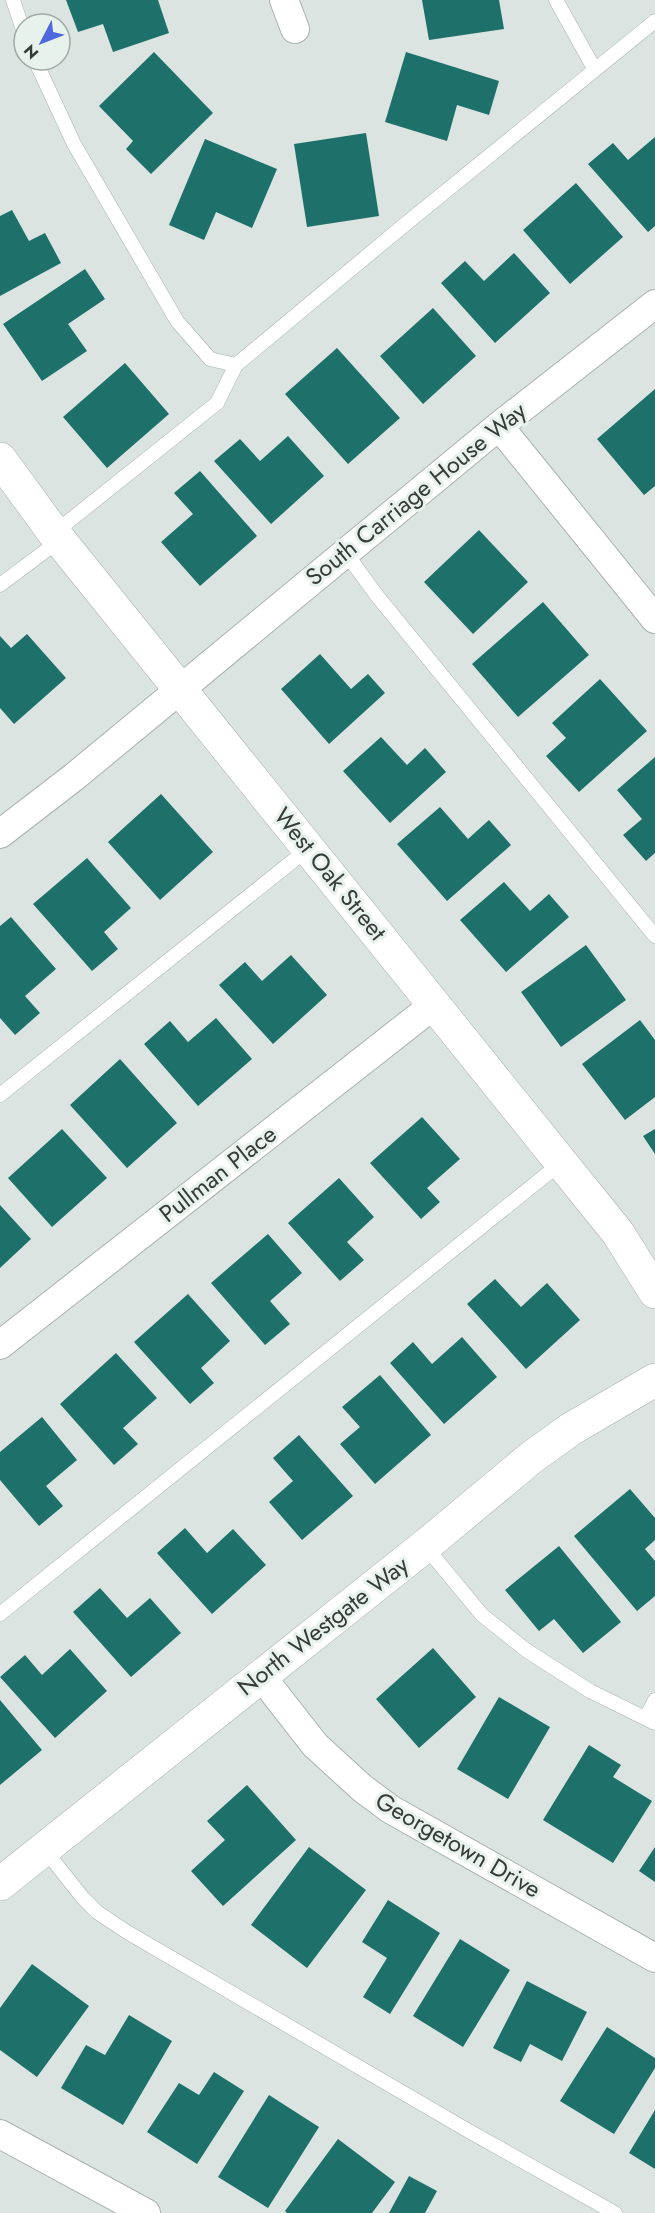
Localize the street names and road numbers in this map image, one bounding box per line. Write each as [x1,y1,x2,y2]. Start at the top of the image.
street label: South Carriage House Way [298,393,534,594]
street label: West Oak Street [266,800,395,948]
street label: Pullman Place [152,1117,284,1231]
street label: North Westgate Way [230,1547,416,1704]
street label: Georgetown Drive [369,1783,548,1906]

